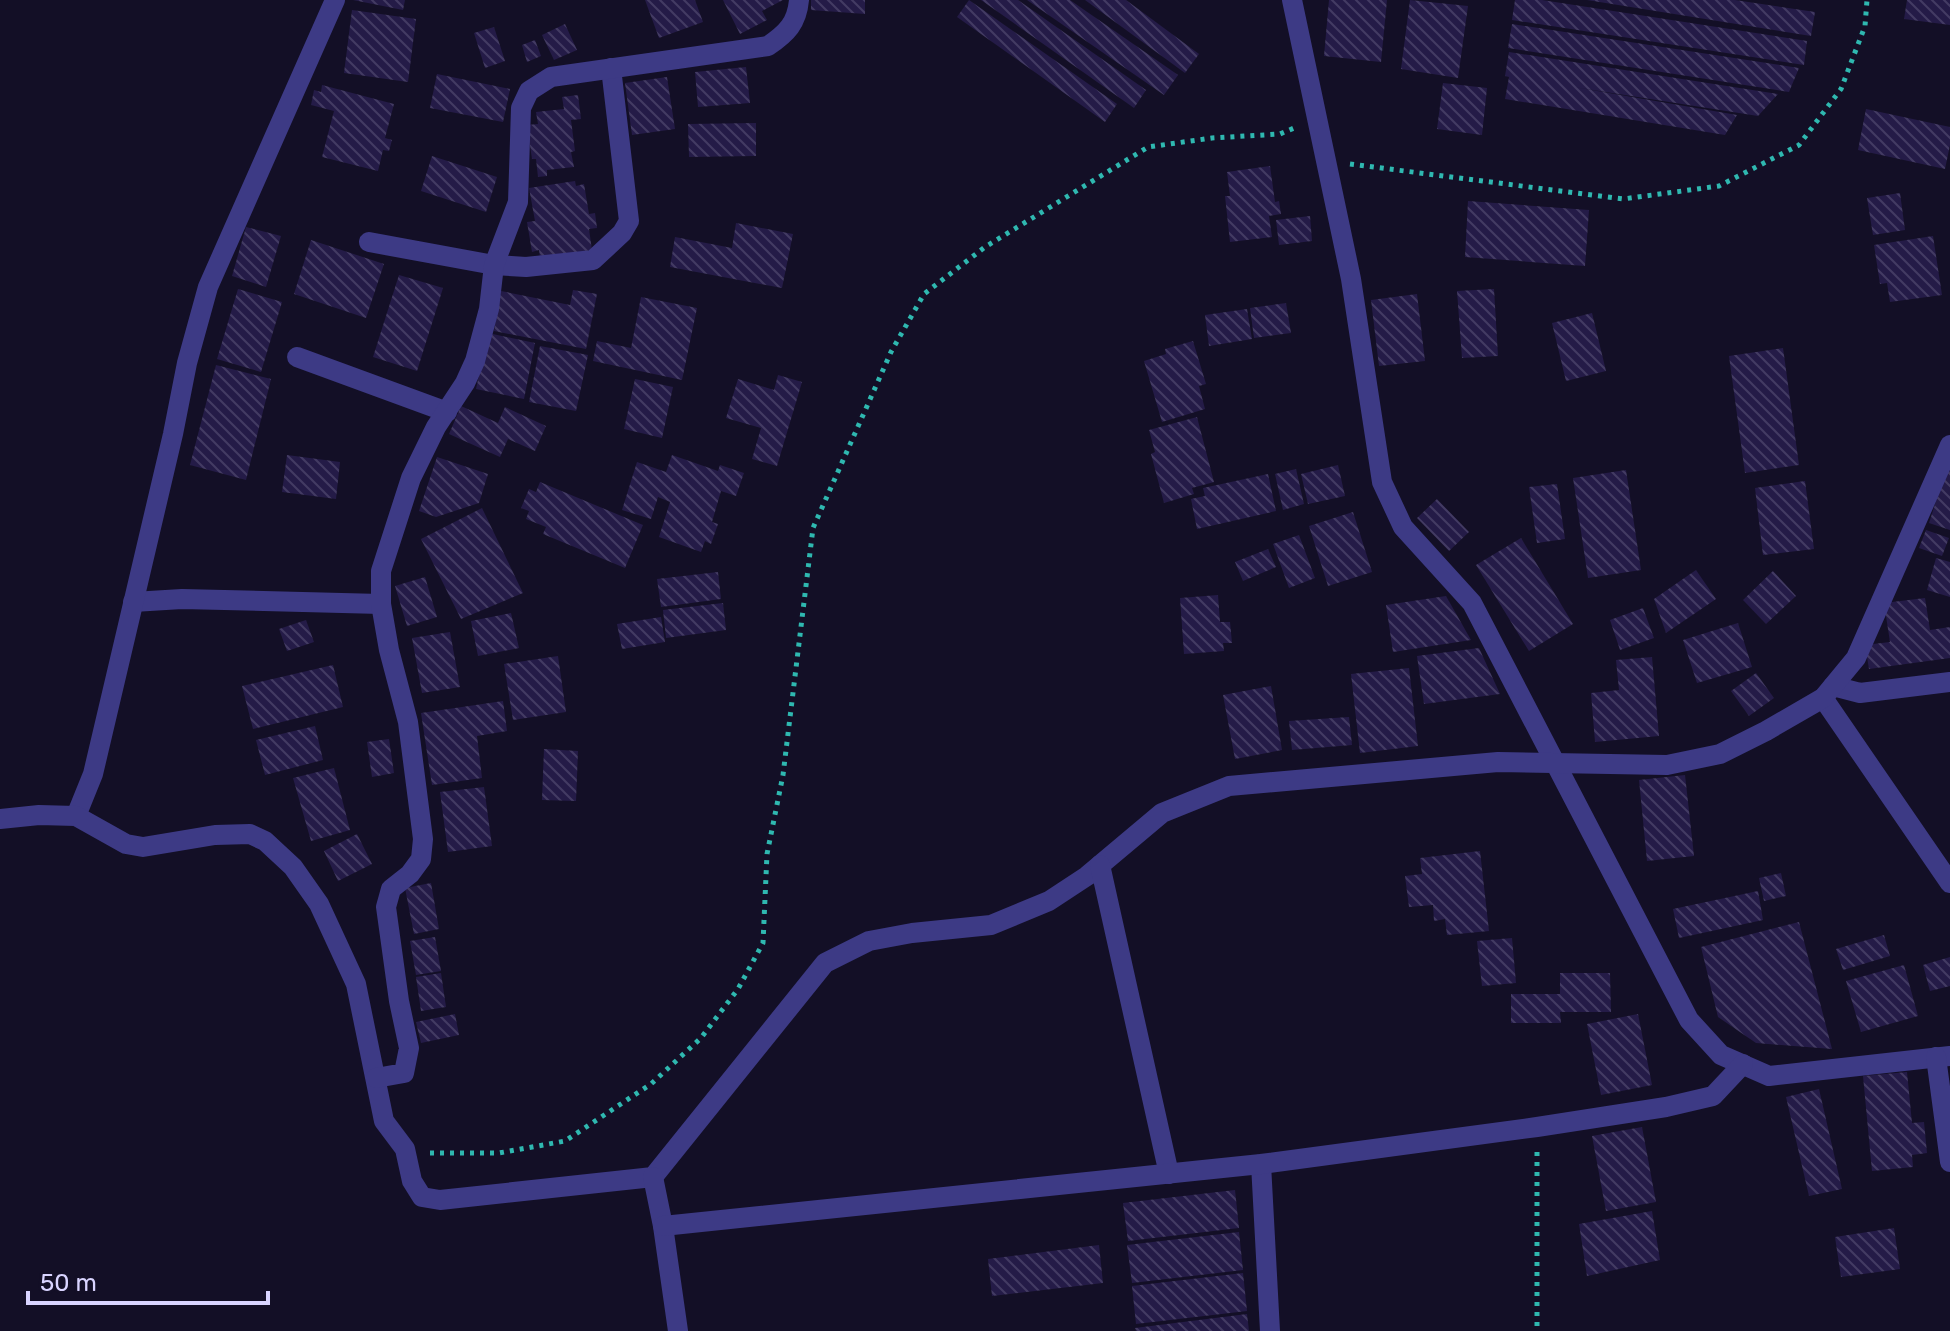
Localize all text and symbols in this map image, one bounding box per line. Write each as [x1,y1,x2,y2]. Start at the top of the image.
scale bar [28,1255,268,1305]
text: 50 m [40,1269,97,1297]

